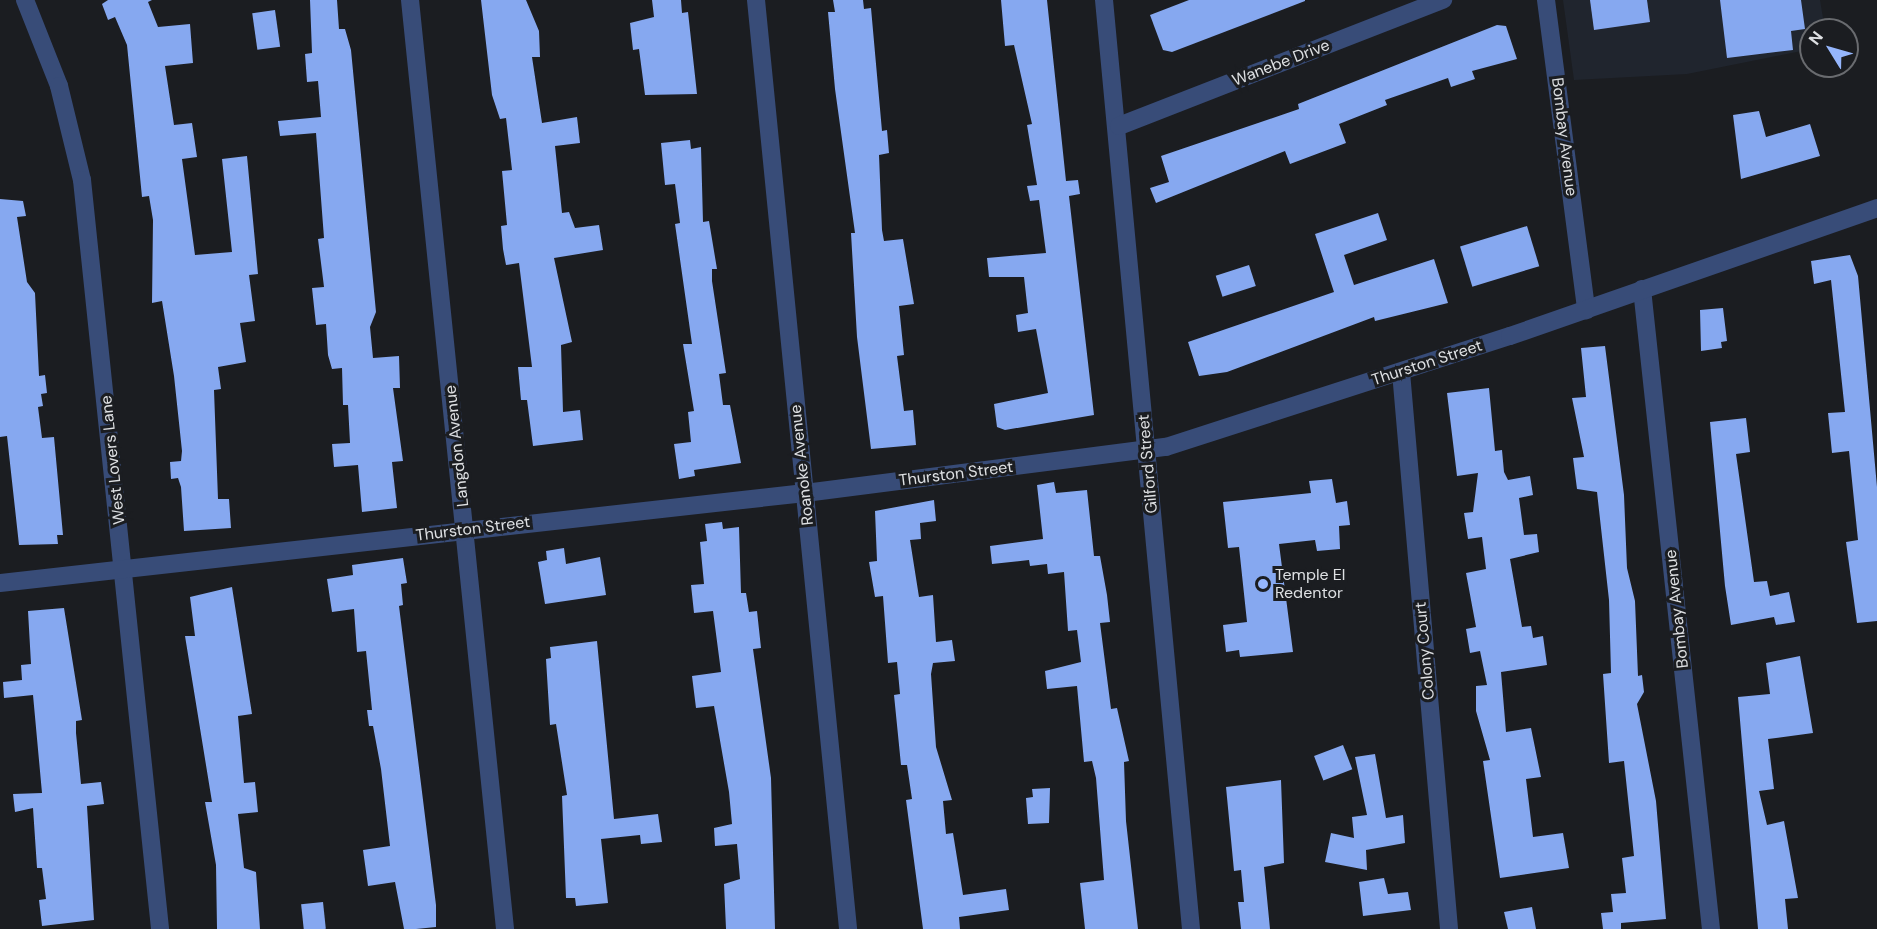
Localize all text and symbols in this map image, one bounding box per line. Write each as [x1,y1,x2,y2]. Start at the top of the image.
north arrow [1799,18,1859,78]
text: N [1804,27,1828,49]
street label: Wanebe Drive [1230,36,1332,90]
street label: Bombay Avenue [1547,77,1581,197]
street label: Thurston Street [1369,336,1485,390]
street label: Langdon Avenue [441,384,473,508]
street label: West Lovers Lane [97,394,129,526]
street label: Roanoke Avenue [786,404,818,526]
street label: Gilford Street [1134,414,1162,514]
street label: Thurston Street [898,457,1014,491]
street label: Thurston Street [415,512,531,546]
street label: Bombay Avenue [1661,549,1693,669]
place label: Temple El Redentor [1275,565,1345,603]
marker: Temple El Redentor [1256,577,1270,591]
street label: Colony Court [1411,601,1439,701]

